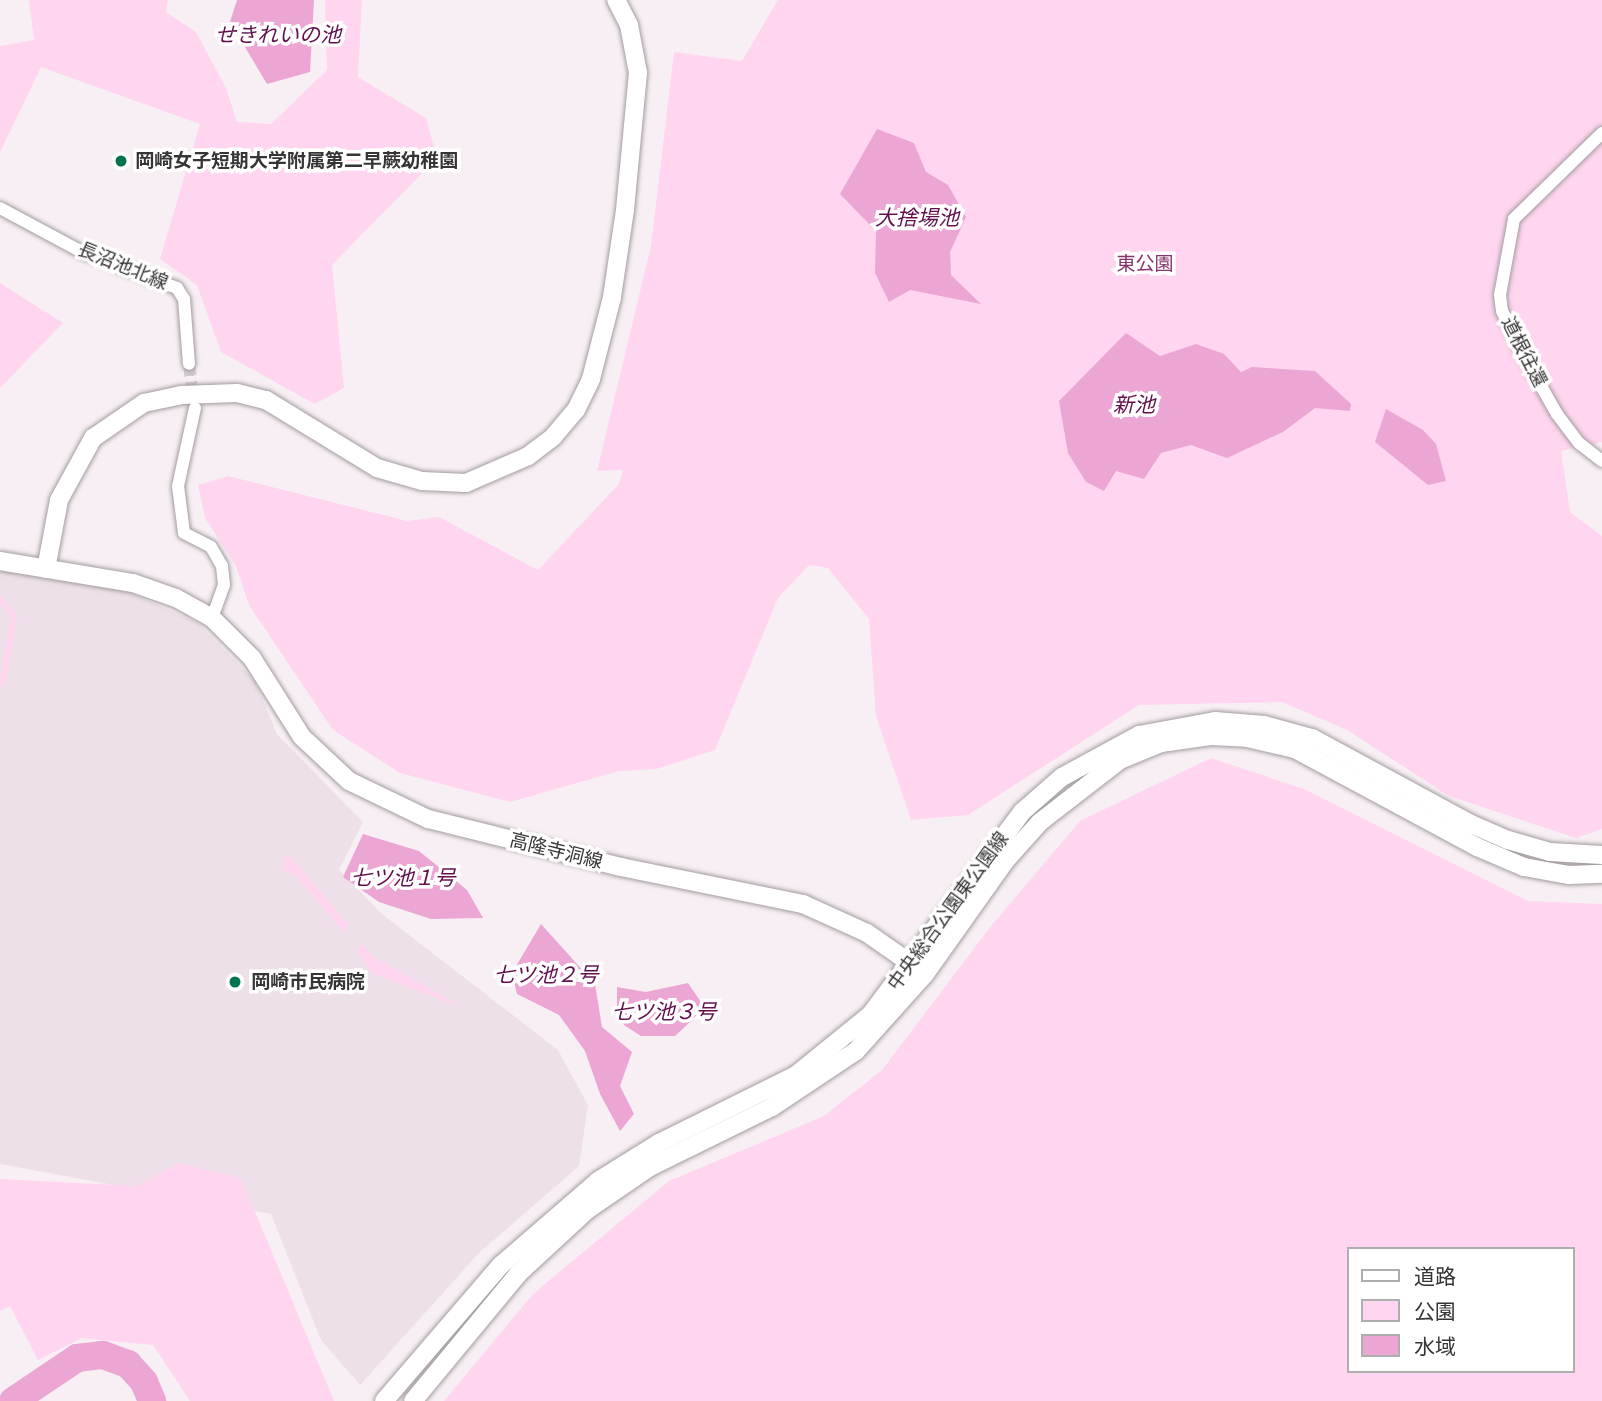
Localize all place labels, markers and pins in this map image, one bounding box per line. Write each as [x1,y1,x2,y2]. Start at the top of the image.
place label: 岡崎女子短期大学附属第二早蕨幼稚園 [135,150,458,172]
marker: 岡崎女子短期大学附属第二早蕨幼稚園 [113,153,129,169]
place label: 岡崎市民病院 [251,971,365,993]
marker: 岡崎市民病院 [225,972,245,992]

